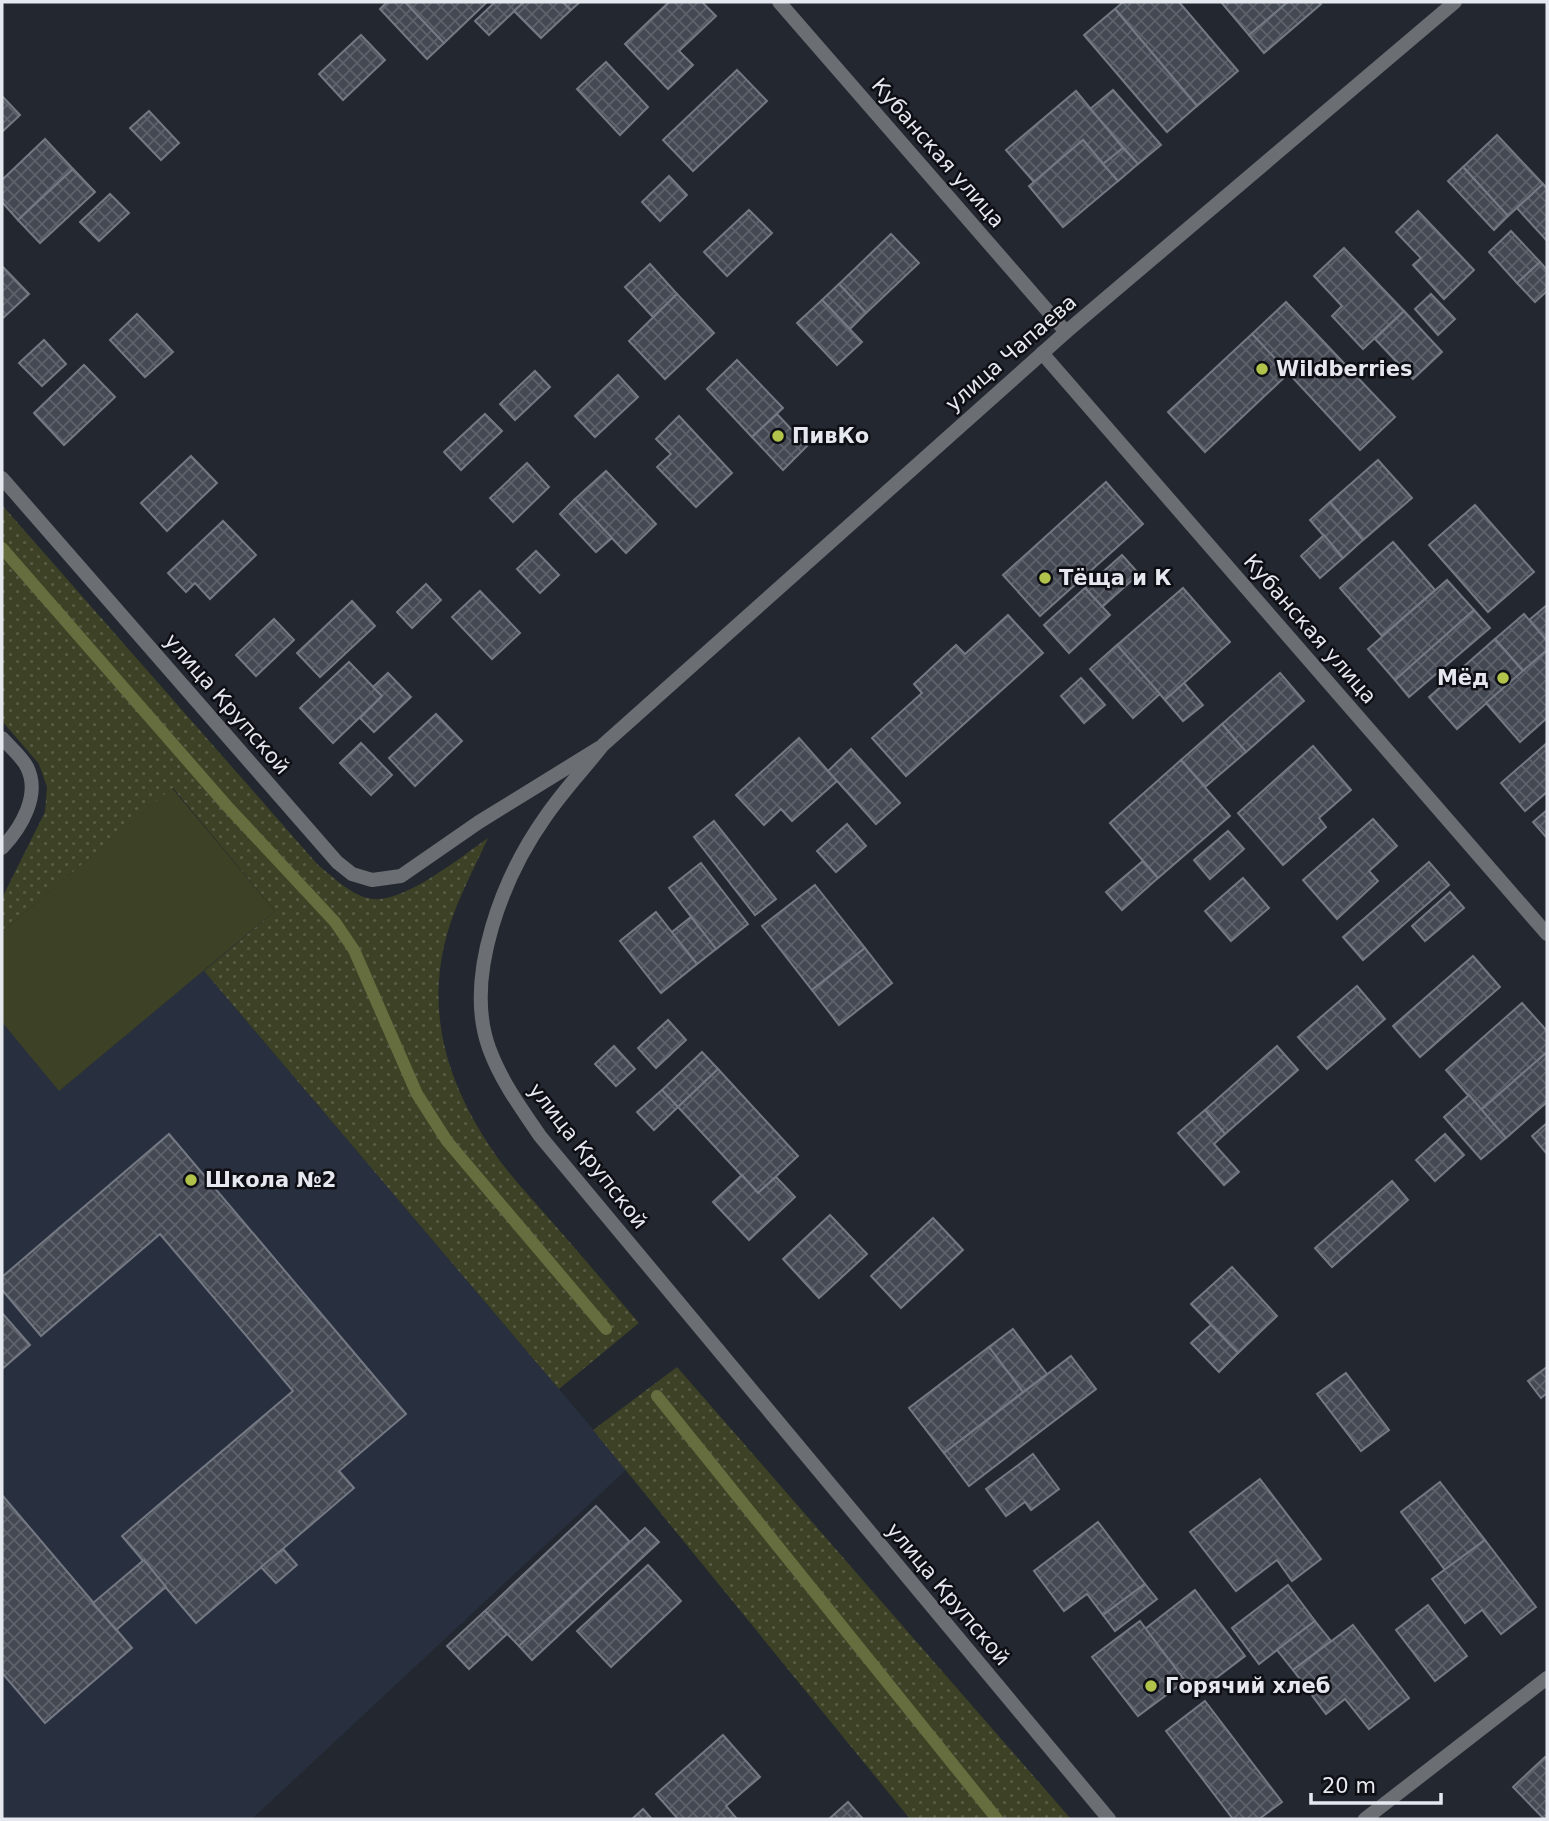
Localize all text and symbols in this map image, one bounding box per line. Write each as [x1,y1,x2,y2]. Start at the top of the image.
street label: Кубанская улица [867,73,1009,233]
street label: улица Чапаева [941,290,1081,416]
place label: Wildberries [1276,357,1413,381]
marker: Wildberries [1254,361,1270,377]
place label: ПивКо [792,424,869,448]
marker: ПивКо [770,428,786,444]
street label: Кубанская улица [1239,549,1381,709]
place label: Тёща и К [1059,566,1171,590]
marker: Тёща и К [1037,570,1053,586]
street label: улица Крупской [159,629,295,779]
place label: Мёд [1437,666,1489,690]
marker: Мёд [1495,670,1511,686]
street label: улица Крупской [524,1078,652,1234]
place label: Школа №2 [205,1168,336,1192]
marker: Школа №2 [183,1172,199,1188]
street label: улица Крупской [881,1518,1015,1670]
place label: Горячий хлеб [1165,1674,1330,1698]
marker: Горячий хлеб [1143,1678,1159,1694]
scale bar [1311,1762,1440,1806]
text: 20 m [1322,1774,1376,1798]

